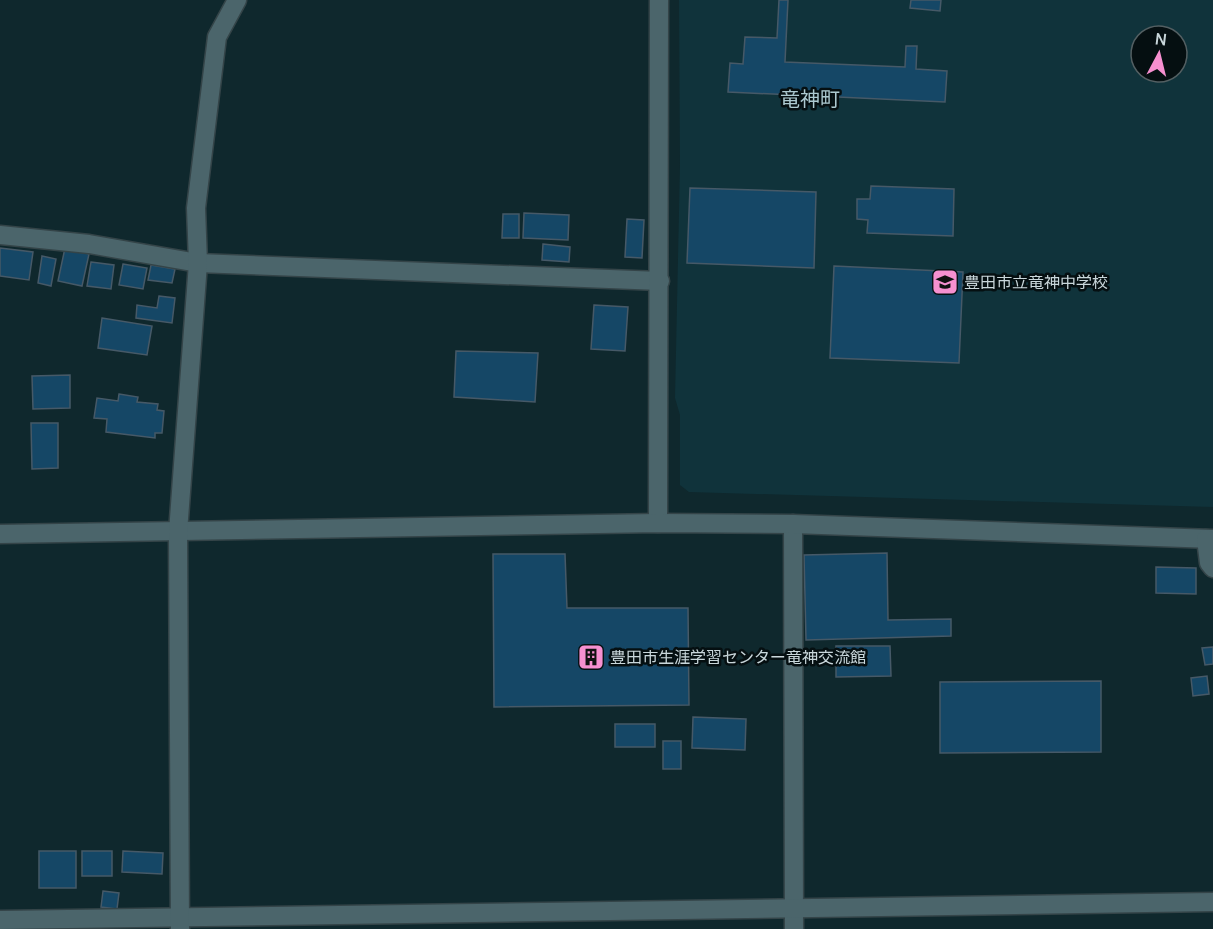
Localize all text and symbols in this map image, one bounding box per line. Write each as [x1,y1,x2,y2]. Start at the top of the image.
north arrow [1129,24,1189,84]
text: N [1154,27,1168,51]
district label: 竜神町 [780,85,840,112]
school or university icon: 豊田市立竜神中学校 [930,267,960,297]
place label: 豊田市立竜神中学校 [964,271,1108,293]
building icon: 豊田市生涯学習センター竜神交流館 [576,642,606,672]
place label: 豊田市生涯学習センター竜神交流館 [610,646,866,668]

